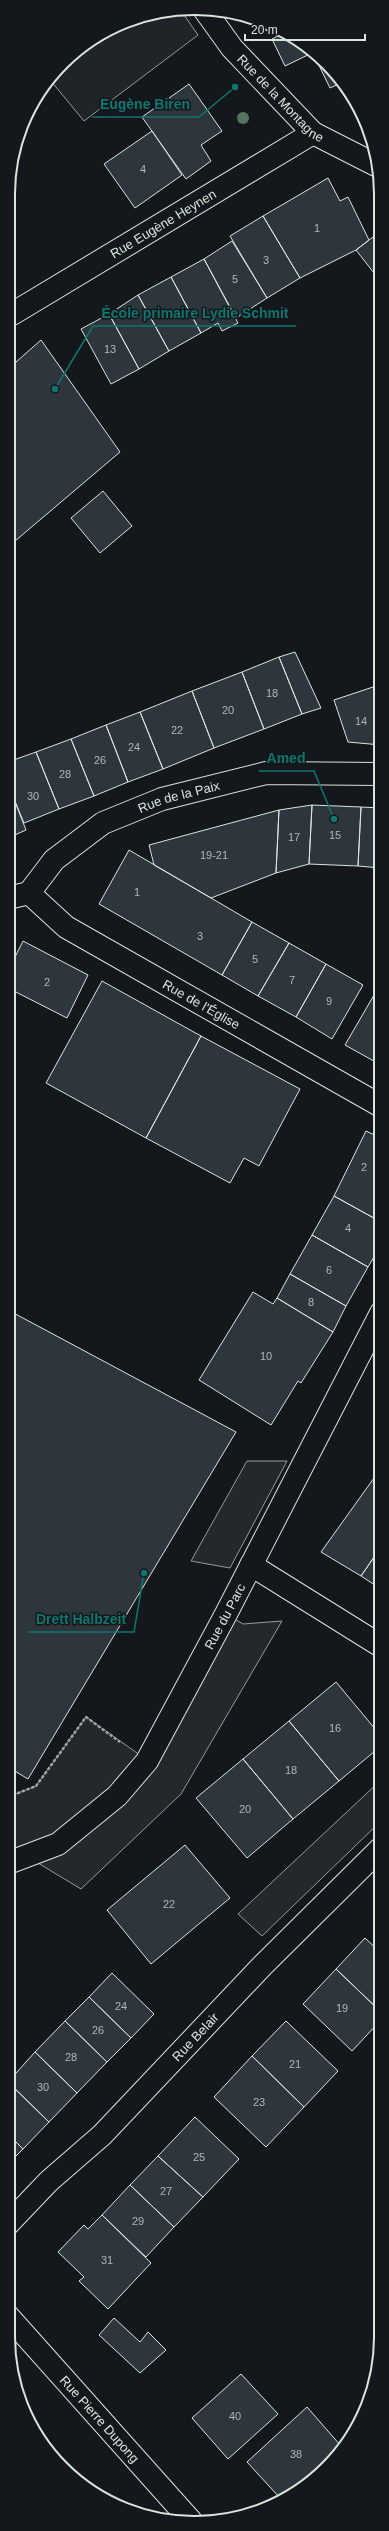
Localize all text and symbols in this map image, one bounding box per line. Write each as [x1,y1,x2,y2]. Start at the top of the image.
scale bar [245,16,365,42]
text: 20 m [251,23,278,37]
street label: Rue de la Montagne [234,51,326,145]
callout: Eugène Biren [92,91,199,117]
text: Eugène Biren [100,96,190,112]
house number: 4 [140,163,146,175]
street label: Rue Eugène Heynen [107,186,218,261]
house number: 1 [314,222,320,234]
house number: 3 [263,254,269,266]
house number: 5 [232,273,238,285]
callout: École primaire Lydie Schmit [93,300,296,326]
text: École primaire Lydie Schmit [102,305,289,321]
house number: 13 [104,343,116,355]
house number: 18 [266,687,278,699]
house number: 20 [222,704,234,716]
house number: 14 [355,715,367,727]
house number: 22 [171,724,183,736]
house number: 24 [128,741,140,753]
callout: Amed [259,745,314,771]
text: Amed [267,750,305,766]
house number: 26 [94,754,106,766]
house number: 28 [59,768,71,780]
street label: Rue de la Paix [136,777,222,816]
house number: 30 [27,790,39,802]
house number: 15 [329,829,341,841]
house number: 17 [288,831,300,843]
house number: 19-21 [200,849,228,861]
house number: 1 [134,886,140,898]
house number: 3 [197,930,203,942]
house number: 5 [252,953,258,965]
house number: 7 [289,974,295,986]
house number: 2 [44,976,50,988]
street label: Rue de l'Église [160,976,243,1032]
house number: 9 [326,995,332,1007]
house number: 2 [361,1161,367,1173]
house number: 4 [345,1222,351,1234]
house number: 6 [326,1264,332,1276]
house number: 8 [308,1296,314,1308]
house number: 10 [260,1350,272,1362]
street label: Rue du Parc [201,1580,248,1652]
callout: Drett Halbzeit [28,1606,134,1632]
text: Drett Halbzeit [36,1611,126,1627]
house number: 16 [329,1722,341,1734]
house number: 18 [285,1764,297,1776]
house number: 20 [239,1803,251,1815]
house number: 22 [163,1898,175,1910]
house number: 24 [115,2000,127,2012]
house number: 19 [336,2002,348,2014]
street label: Rue Belair [169,2009,222,2064]
house number: 26 [92,2024,104,2036]
house number: 28 [65,2051,77,2063]
house number: 21 [289,2058,301,2070]
house number: 30 [37,2081,49,2093]
house number: 23 [253,2096,265,2108]
house number: 25 [193,2151,205,2163]
house number: 27 [160,2185,172,2197]
house number: 29 [132,2215,144,2227]
house number: 31 [101,2254,113,2266]
street label: Rue Pierre Dupong [57,2372,143,2465]
house number: 40 [229,2410,241,2422]
house number: 38 [290,2448,302,2460]

